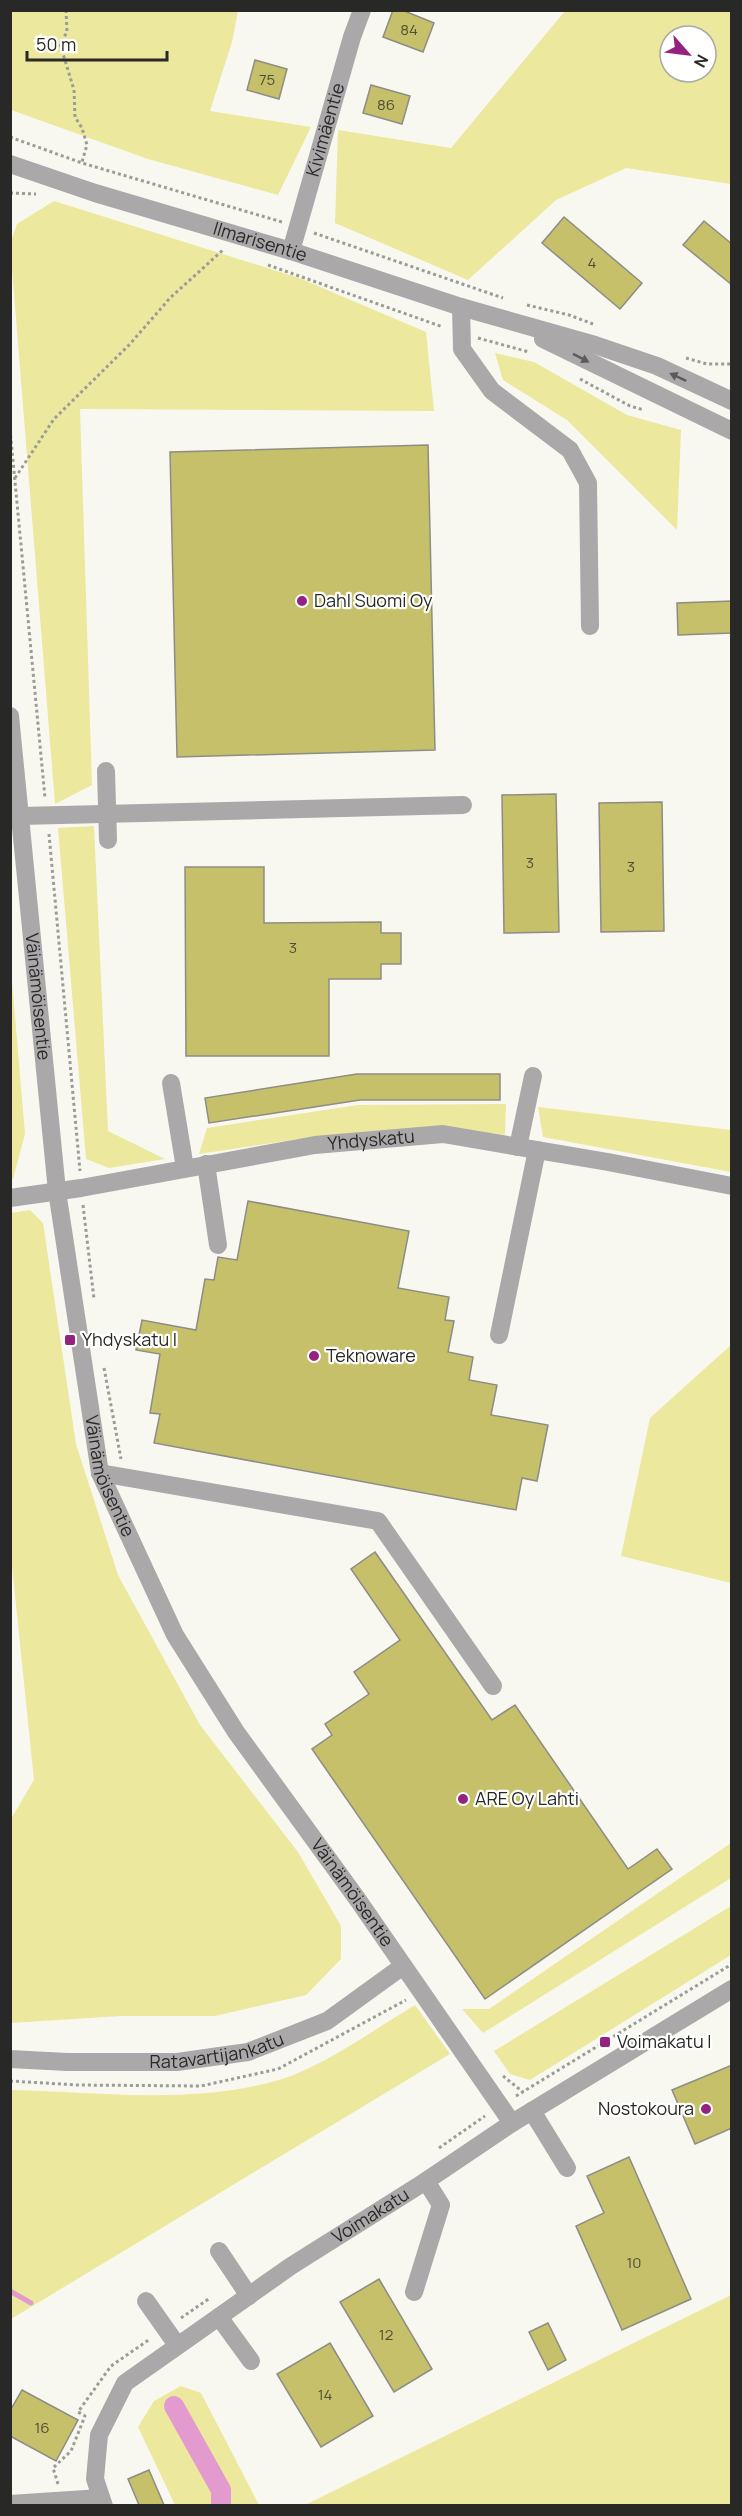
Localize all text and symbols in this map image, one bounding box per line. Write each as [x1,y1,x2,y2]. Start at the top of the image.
house number: 84 [400,19,418,40]
scale bar [27,24,166,62]
north arrow [658,24,718,84]
text: 50 m [36,32,76,56]
text: N [689,51,714,71]
house number: 75 [259,69,275,90]
street label: Kivimäentie [300,80,349,179]
house number: 86 [377,94,395,115]
street label: Ilmarisentie [211,216,310,267]
house number: 4 [588,252,597,273]
one-way arrow [572,354,589,363]
one-way arrow [670,372,687,381]
place label: Dahl Suomi Oy [314,588,433,612]
marker: Dahl Suomi Oy [295,594,309,608]
house number: 3 [526,852,534,873]
house number: 3 [627,856,635,877]
street label: Väinämöisentie [21,932,57,1061]
house number: 3 [289,937,297,958]
street label: Yhdyskatu [327,1123,416,1155]
place label: Yhdyskatu I [82,1327,177,1351]
marker: Yhdyskatu I [63,1333,77,1347]
place label: Teknoware [326,1343,416,1367]
marker: Teknoware [307,1349,321,1363]
street label: Väinämöisentie [80,1413,141,1540]
place label: ARE Oy Lahti [475,1786,579,1810]
marker: ARE Oy Lahti [456,1792,470,1806]
street label: Väinämöisentie [306,1833,400,1951]
street label: Ratavartijankatu [150,2026,287,2073]
place label: Voimakatu I [617,2029,712,2053]
marker: Voimakatu I [598,2035,612,2049]
place label: Nostokoura [598,2096,694,2120]
marker: Nostokoura [699,2102,713,2116]
street label: Voimakatu [327,2182,413,2248]
house number: 10 [627,2252,642,2273]
house number: 12 [379,2324,393,2345]
house number: 14 [318,2384,332,2405]
house number: 16 [34,2417,50,2438]

